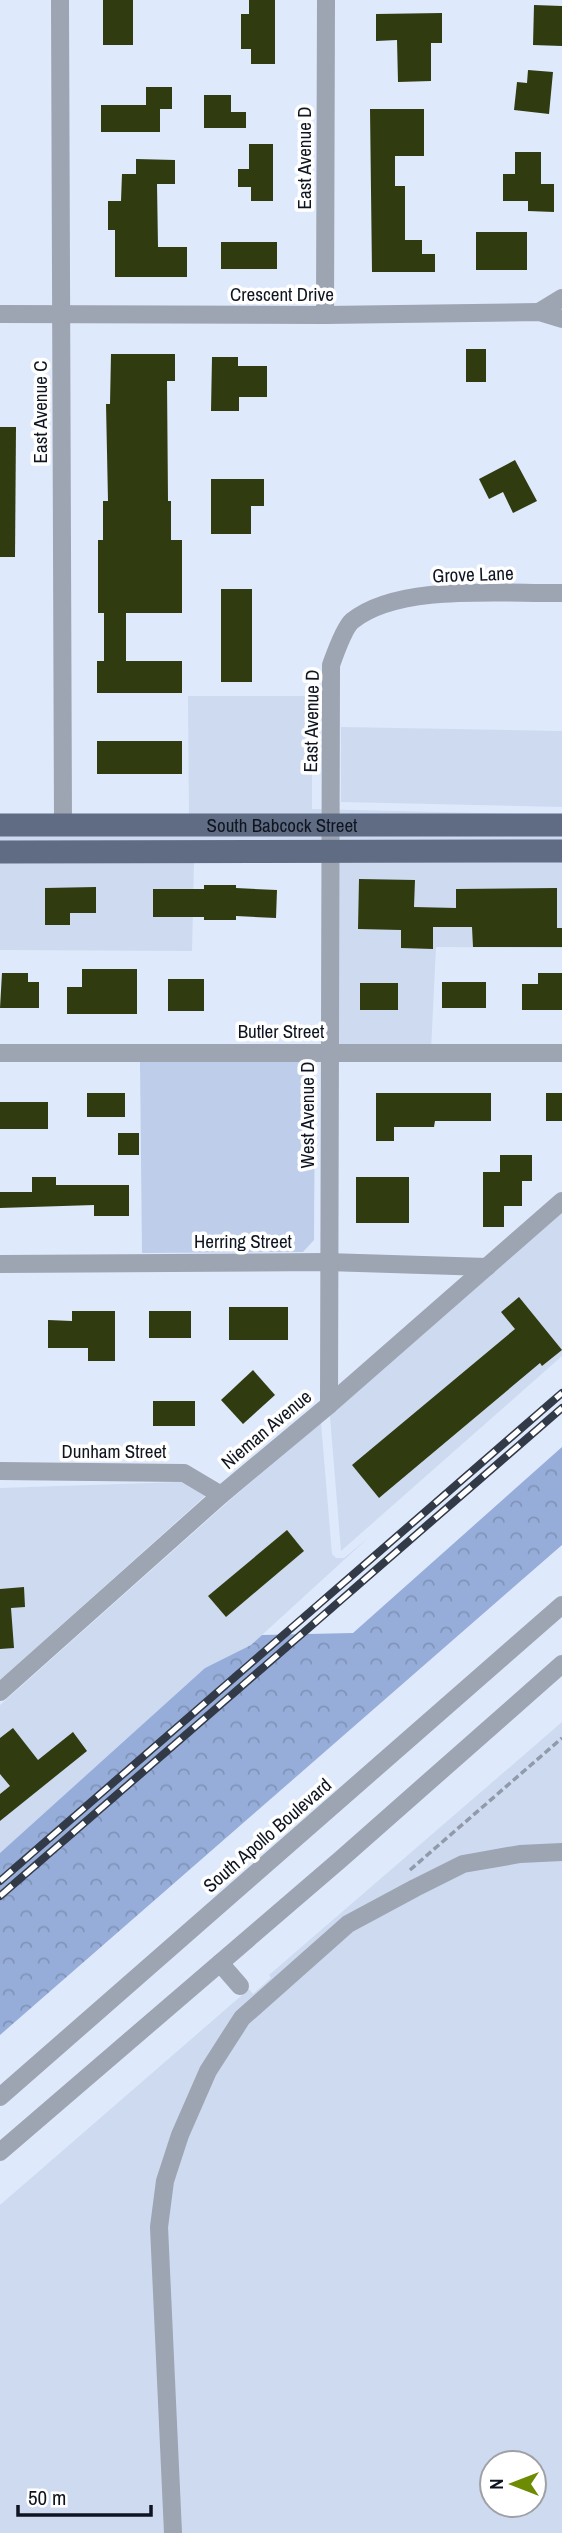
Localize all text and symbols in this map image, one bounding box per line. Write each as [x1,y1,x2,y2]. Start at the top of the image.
street label: East Avenue D [291,107,317,209]
street label: Crescent Drive [230,281,334,307]
street label: East Avenue C [27,361,53,463]
street label: Grove Lane [432,560,514,588]
street label: East Avenue D [297,669,325,773]
street label: South Babcock Street [207,812,358,838]
street label: Butler Street [238,1018,325,1044]
street label: West Avenue D [294,1062,320,1168]
street label: Herring Street [194,1228,293,1254]
street label: Nieman Avenue [215,1383,317,1475]
street label: Dunham Street [62,1438,167,1464]
street label: South Apollo Boulevard [197,1772,337,1898]
north arrow [478,2449,548,2519]
scale bar [18,2474,150,2518]
text: N [483,2478,509,2490]
text: 50 m [28,2483,66,2512]

